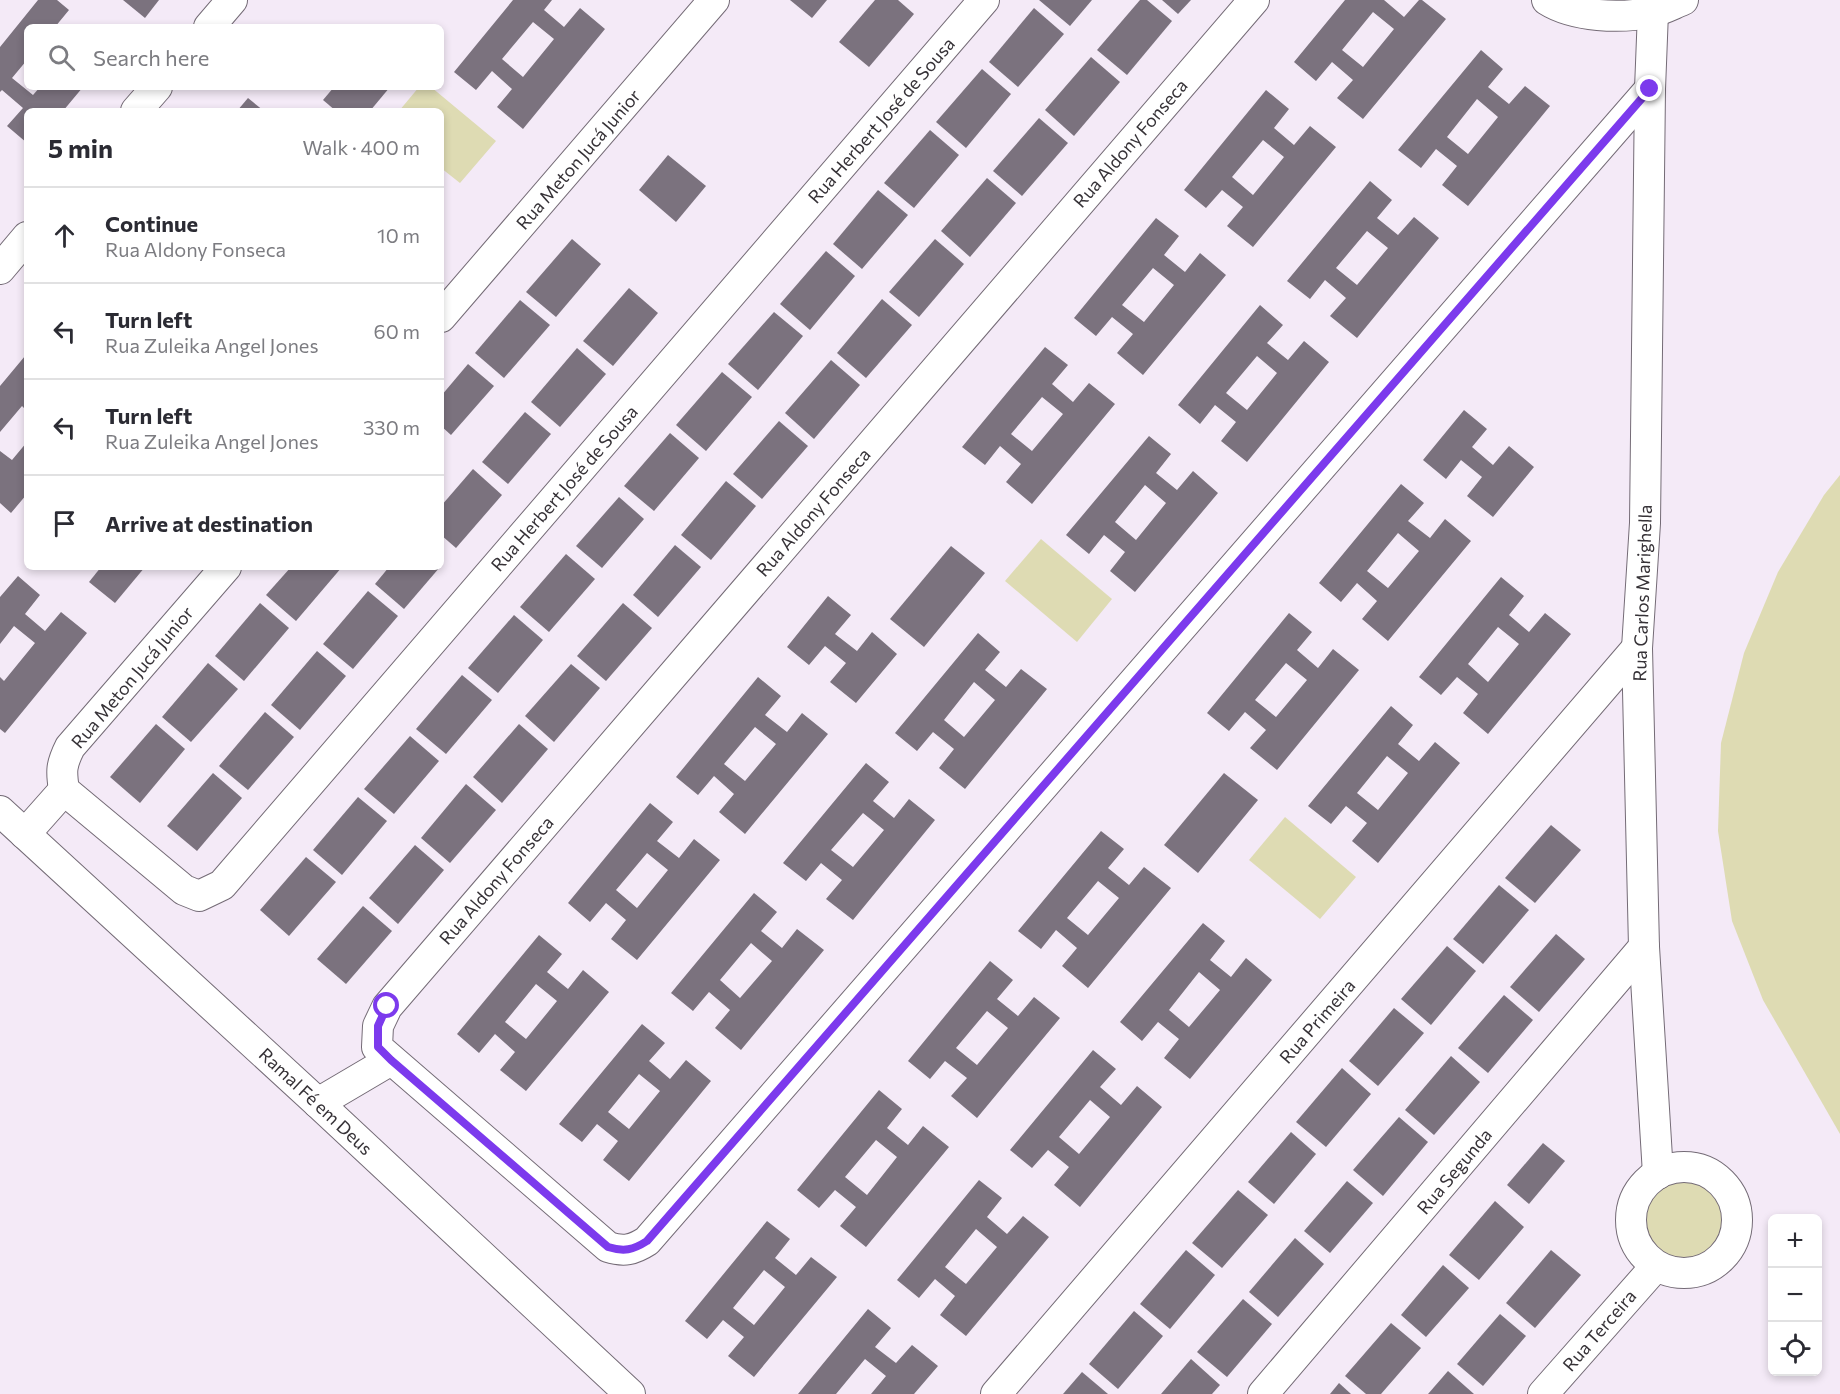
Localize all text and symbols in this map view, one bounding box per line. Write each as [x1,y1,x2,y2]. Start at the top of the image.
search box [24,24,444,90]
street label: Rua Herbert José de Sousa [803,33,959,207]
icon: search [45,41,78,74]
text: Search here [93,44,209,71]
street label: Rua Aldony Fonseca [1068,74,1192,212]
route end [1636,75,1662,101]
street label: Rua Meton Jucá Junior [511,84,645,234]
text: 5 min [48,132,113,163]
text: Walk · 400 m [303,135,420,159]
text: Continue [105,210,198,237]
icon: ahead [48,219,81,252]
text: 10 m [377,223,420,247]
text: Rua Aldony Fonseca [105,237,286,261]
text: Turn left [105,306,192,333]
icon: left [48,315,81,348]
text: 60 m [374,319,420,343]
text: Rua Zuleika Angel Jones [105,333,319,357]
street label: Rua Herbert José de Sousa [486,401,642,575]
text: Turn left [105,402,192,429]
icon: left [48,411,81,444]
text: 330 m [363,415,420,439]
text: Rua Zuleika Angel Jones [105,429,319,453]
street label: Rua Aldony Fonseca [751,443,875,581]
street label: Rua Carlos Marighella [1628,504,1656,682]
icon: arrive [48,507,81,540]
text: Arrive at destination [105,510,313,537]
street label: Rua Meton Jucá Junior [66,602,198,752]
street label: Rua Aldony Fonseca [434,811,558,949]
street label: Rua Primeira [1275,974,1359,1068]
route start [373,992,399,1018]
street label: Ramal Fé em Deus [255,1043,377,1159]
street label: Rua Segunda [1412,1124,1496,1218]
map controls [1768,1214,1822,1376]
button: + [1768,1214,1822,1268]
button: − [1768,1268,1822,1322]
street label: Rua Terceira [1558,1285,1640,1375]
button: locate [1768,1322,1822,1376]

